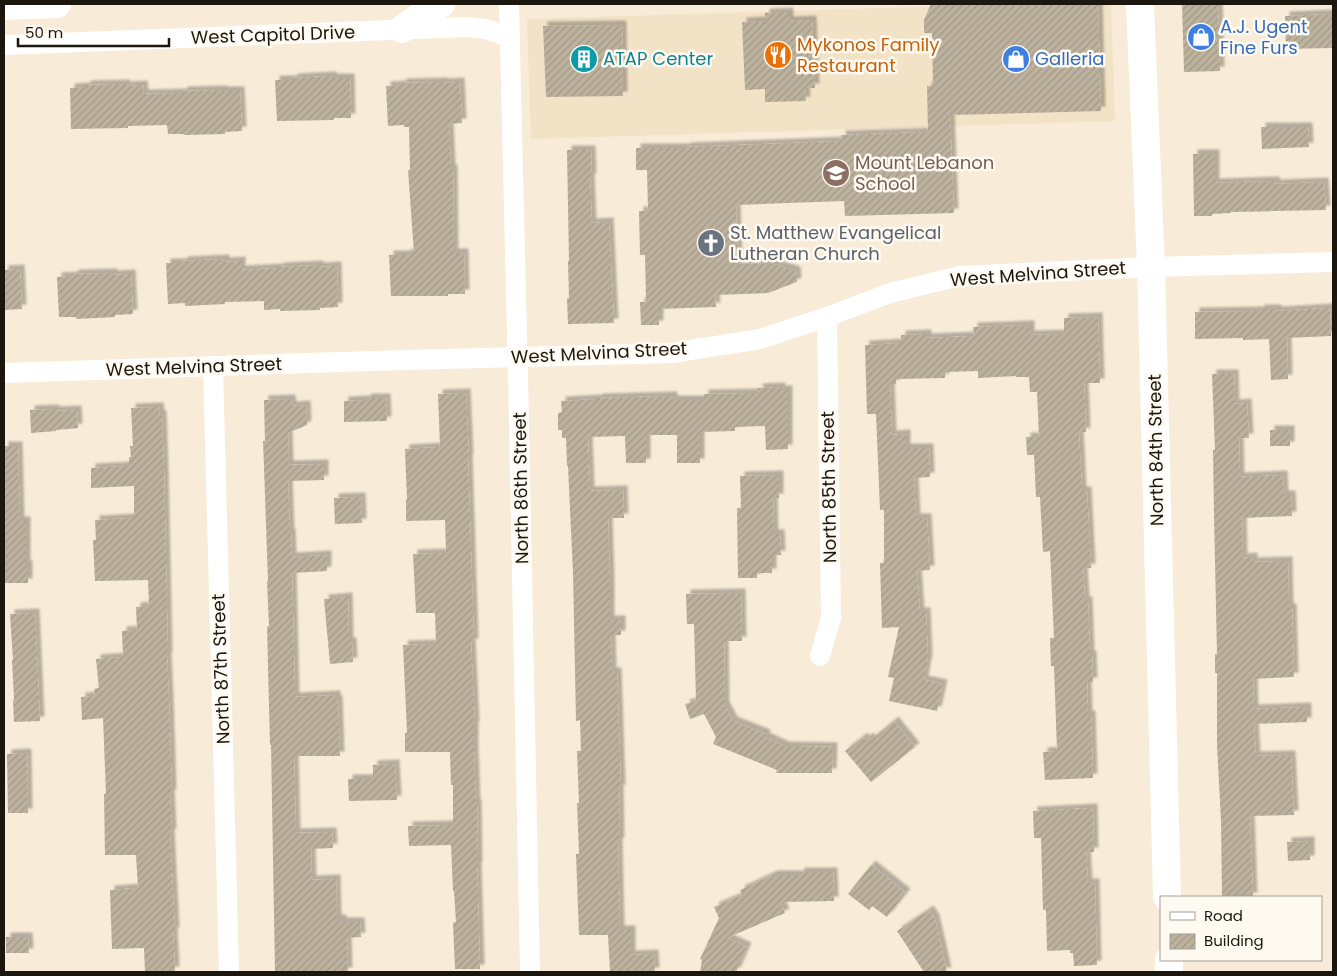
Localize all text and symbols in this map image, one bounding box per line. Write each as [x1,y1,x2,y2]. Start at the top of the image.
place label: A.J. Ugent Fine Furs [1220,14,1308,60]
scale bar [18,15,169,47]
street label: West Capitol Drive [190,19,356,50]
text: 50 m [25,22,63,43]
shop icon: A.J. Ugent Fine Furs [1186,22,1216,52]
place label: Mykonos Family Restaurant [797,32,939,78]
restaurant icon: Mykonos Family Restaurant [763,40,793,70]
building icon: ATAP Center [569,44,599,74]
shop icon: Galleria [1001,44,1031,74]
place label: ATAP Center [603,46,714,71]
place label: Galleria [1035,46,1105,71]
place label: Mount Lebanon School [855,150,994,196]
school or university icon: Mount Lebanon School [821,158,851,188]
place label: St. Matthew Evangelical Lutheran Church [730,220,941,266]
church icon: St. Matthew Evangelical Lutheran Church [696,228,726,258]
street label: West Melvina Street [949,255,1127,292]
street label: West Melvina Street [510,335,688,370]
street label: West Melvina Street [105,351,283,382]
street label: North 84th Street [1142,374,1169,526]
street label: North 85th Street [815,411,842,563]
street label: North 86th Street [507,412,534,564]
street label: North 87th Street [205,593,236,745]
legend [1160,896,1322,961]
text: Road [1204,905,1243,926]
text: Building [1204,930,1264,951]

